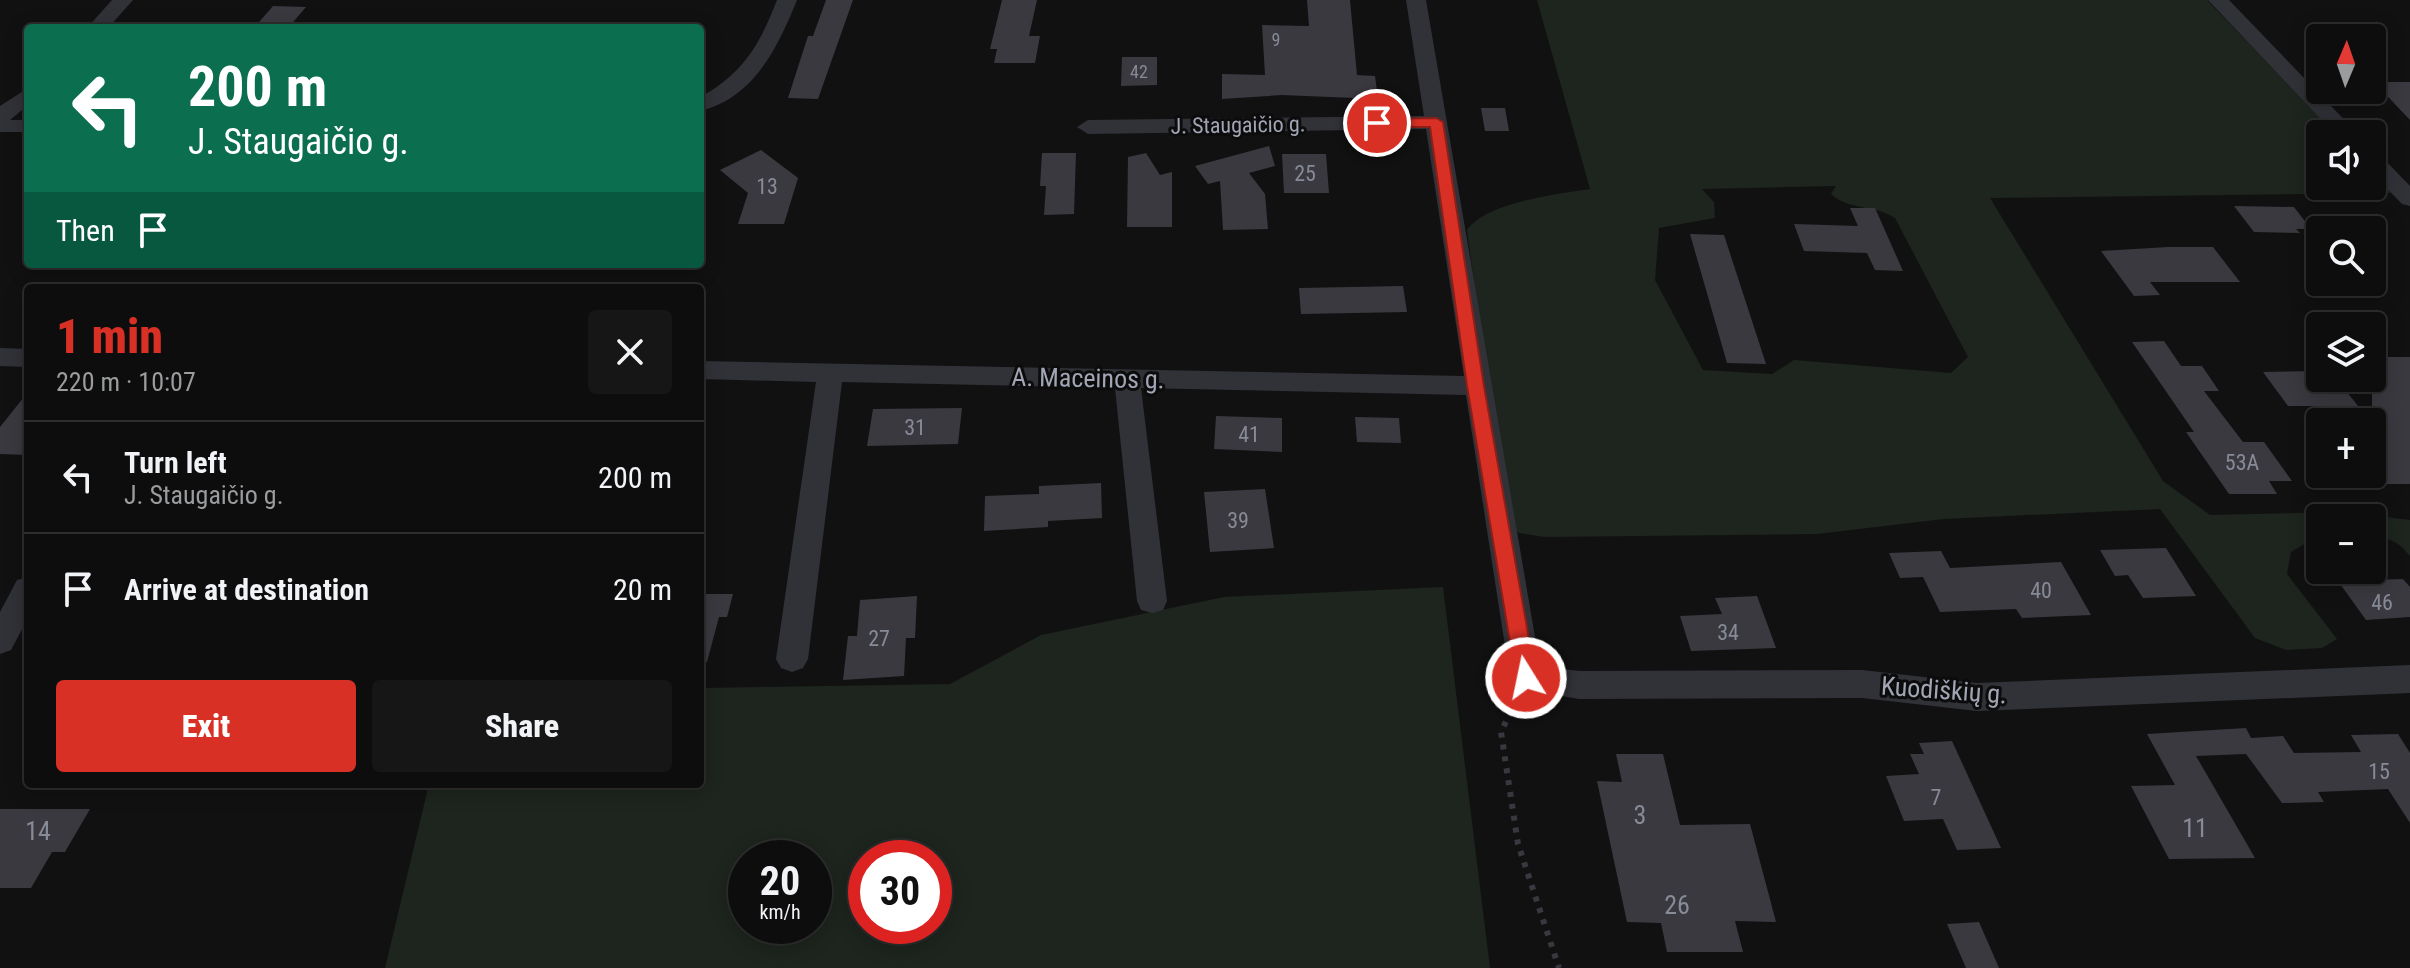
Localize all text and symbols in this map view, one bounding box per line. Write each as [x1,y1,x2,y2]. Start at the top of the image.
north arrow [2306,24,2386,104]
map controls [2306,24,2386,584]
house number: 9 [1272,29,1280,50]
text: 200 m [188,54,327,120]
icon: left [56,56,160,160]
house number: 42 [1130,61,1148,82]
pin [1343,89,1411,157]
icon: arrive [1355,101,1399,145]
street label: J. Staugaičio g. [1170,111,1306,139]
button: sound [2306,120,2386,200]
text: J. Staugaičio g. [188,121,409,163]
house number: 25 [1294,161,1316,186]
house number: 13 [756,174,778,199]
icon: arrive [131,208,175,252]
text: Then [56,213,115,248]
button: search [2306,216,2386,296]
text: 1 min [56,308,163,365]
button: close [588,310,672,394]
button: layers [2306,312,2386,392]
street label: A. Maceinos g. [1011,362,1165,394]
text: 220 m · 10:07 [56,367,196,397]
button: + [2306,408,2386,488]
house number: 31 [904,415,926,440]
house number: 41 [1238,422,1260,447]
text: Turn left [124,445,227,480]
house number: 53A [2225,450,2260,475]
icon: left [56,455,100,499]
text: 200 m [598,460,672,495]
text: J. Staugaičio g. [124,480,284,510]
button: − [2306,504,2386,584]
house number: 39 [1227,508,1249,533]
icon: arrive [56,567,100,611]
text: Arrive at destination [124,572,369,607]
text: 20 m [613,572,672,607]
house number: 40 [2030,578,2052,603]
house number: 46 [2371,590,2393,615]
house number: 34 [1717,620,1739,645]
house number: 27 [868,626,890,651]
position arrow [1484,636,1568,720]
street label: Kuodiškių g. [1880,671,2008,709]
button: Exit [56,680,356,772]
button: Share [372,680,672,772]
house number: 15 [2368,759,2390,784]
house number: 7 [1931,785,1941,810]
house number: 3 [1634,800,1646,830]
house number: 11 [2182,813,2208,843]
house number: 14 [25,816,51,846]
speed limit sign: 30 [848,840,952,944]
text: 20 [760,858,800,905]
house number: 26 [1664,890,1690,920]
text: km/h [759,900,801,924]

